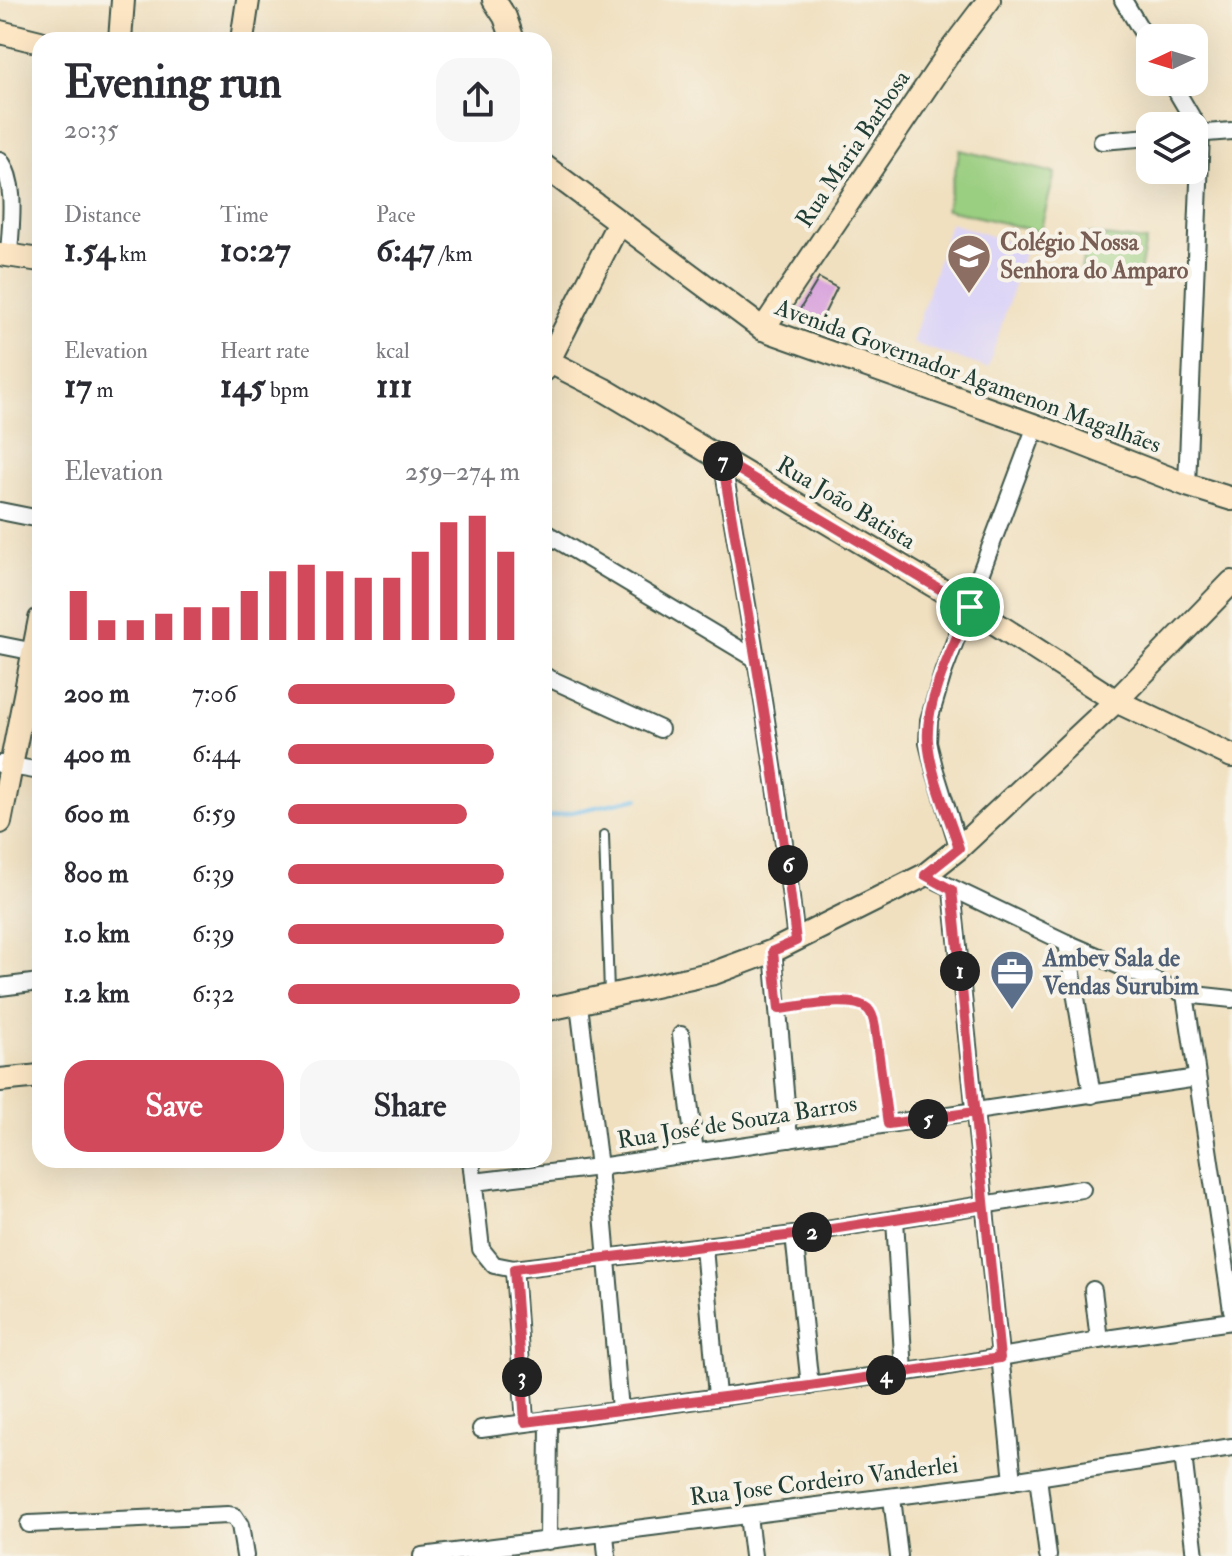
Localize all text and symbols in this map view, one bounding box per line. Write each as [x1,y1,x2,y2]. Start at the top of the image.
north arrow [1136,24,1208,96]
map controls [1136,24,1208,184]
text: Evening run [64,56,282,111]
button: share [436,58,520,142]
street label: Rua Maria Barbosa [789,63,918,234]
button: layers [1136,112,1208,184]
text: 20:35 [64,114,118,146]
text: Distance [64,201,141,229]
text: Time [220,201,268,229]
text: Pace [376,201,415,229]
place label: Colégio Nossa Senhora do Amparo [1000,227,1189,286]
text: 1.54 [64,229,115,272]
text: 10:27 [220,229,291,272]
text: 6:47 [376,229,435,272]
school or university icon: Colégio Nossa Senhora do Amparo [945,232,993,295]
text: km [115,240,147,268]
text: /km [435,240,473,268]
street label: Avenida Governador Agamenon Magalhães [770,291,1165,460]
text: Elevation [64,337,148,365]
text: Heart rate [220,337,310,365]
text: kcal [376,337,410,365]
text: 17 [64,365,92,408]
text: 145 [220,365,265,408]
text: 111 [376,365,412,408]
text: m [92,376,113,404]
text: bpm [265,376,309,404]
pin: 7 [703,441,743,481]
text: 7 [718,447,728,475]
street label: Rua João Batista [771,449,922,557]
text: Elevation [64,456,163,488]
text: 259–274 m [405,456,520,488]
pin [936,573,1004,641]
icon: arrive [948,585,992,629]
text: 200 m [64,678,129,710]
text: 7:06 [192,678,237,710]
text: 400 m [64,738,130,770]
text: 6:44 [192,738,240,770]
text: 600 m [64,798,129,830]
text: 6:59 [192,798,236,830]
pin: 6 [768,845,808,885]
text: 6 [782,851,794,879]
text: 800 m [64,858,129,890]
text: 6:39 [192,858,235,890]
text: 1.0 km [64,918,130,950]
text: 6:39 [192,918,235,950]
place label: Ambev Sala de Vendas Surubim [1042,943,1199,1002]
office icon: Ambev Sala de Vendas Surubim [988,948,1036,1011]
pin: 1 [940,951,980,991]
text: 1 [956,957,964,985]
text: 1.2 km [64,978,130,1010]
text: 6:32 [192,978,235,1010]
button: Save [64,1060,284,1152]
button: Share [300,1060,520,1152]
street label: Rua José de Souza Barros [615,1088,859,1156]
pin: 5 [908,1099,948,1139]
text: 5 [923,1105,933,1133]
pin: 2 [792,1212,832,1252]
text: 2 [806,1218,818,1246]
pin: 4 [866,1355,906,1395]
pin: 3 [502,1357,542,1397]
text: 4 [880,1361,892,1389]
text: 3 [518,1363,526,1391]
street label: Rua Jose Cordeiro Vanderlei [688,1449,960,1513]

